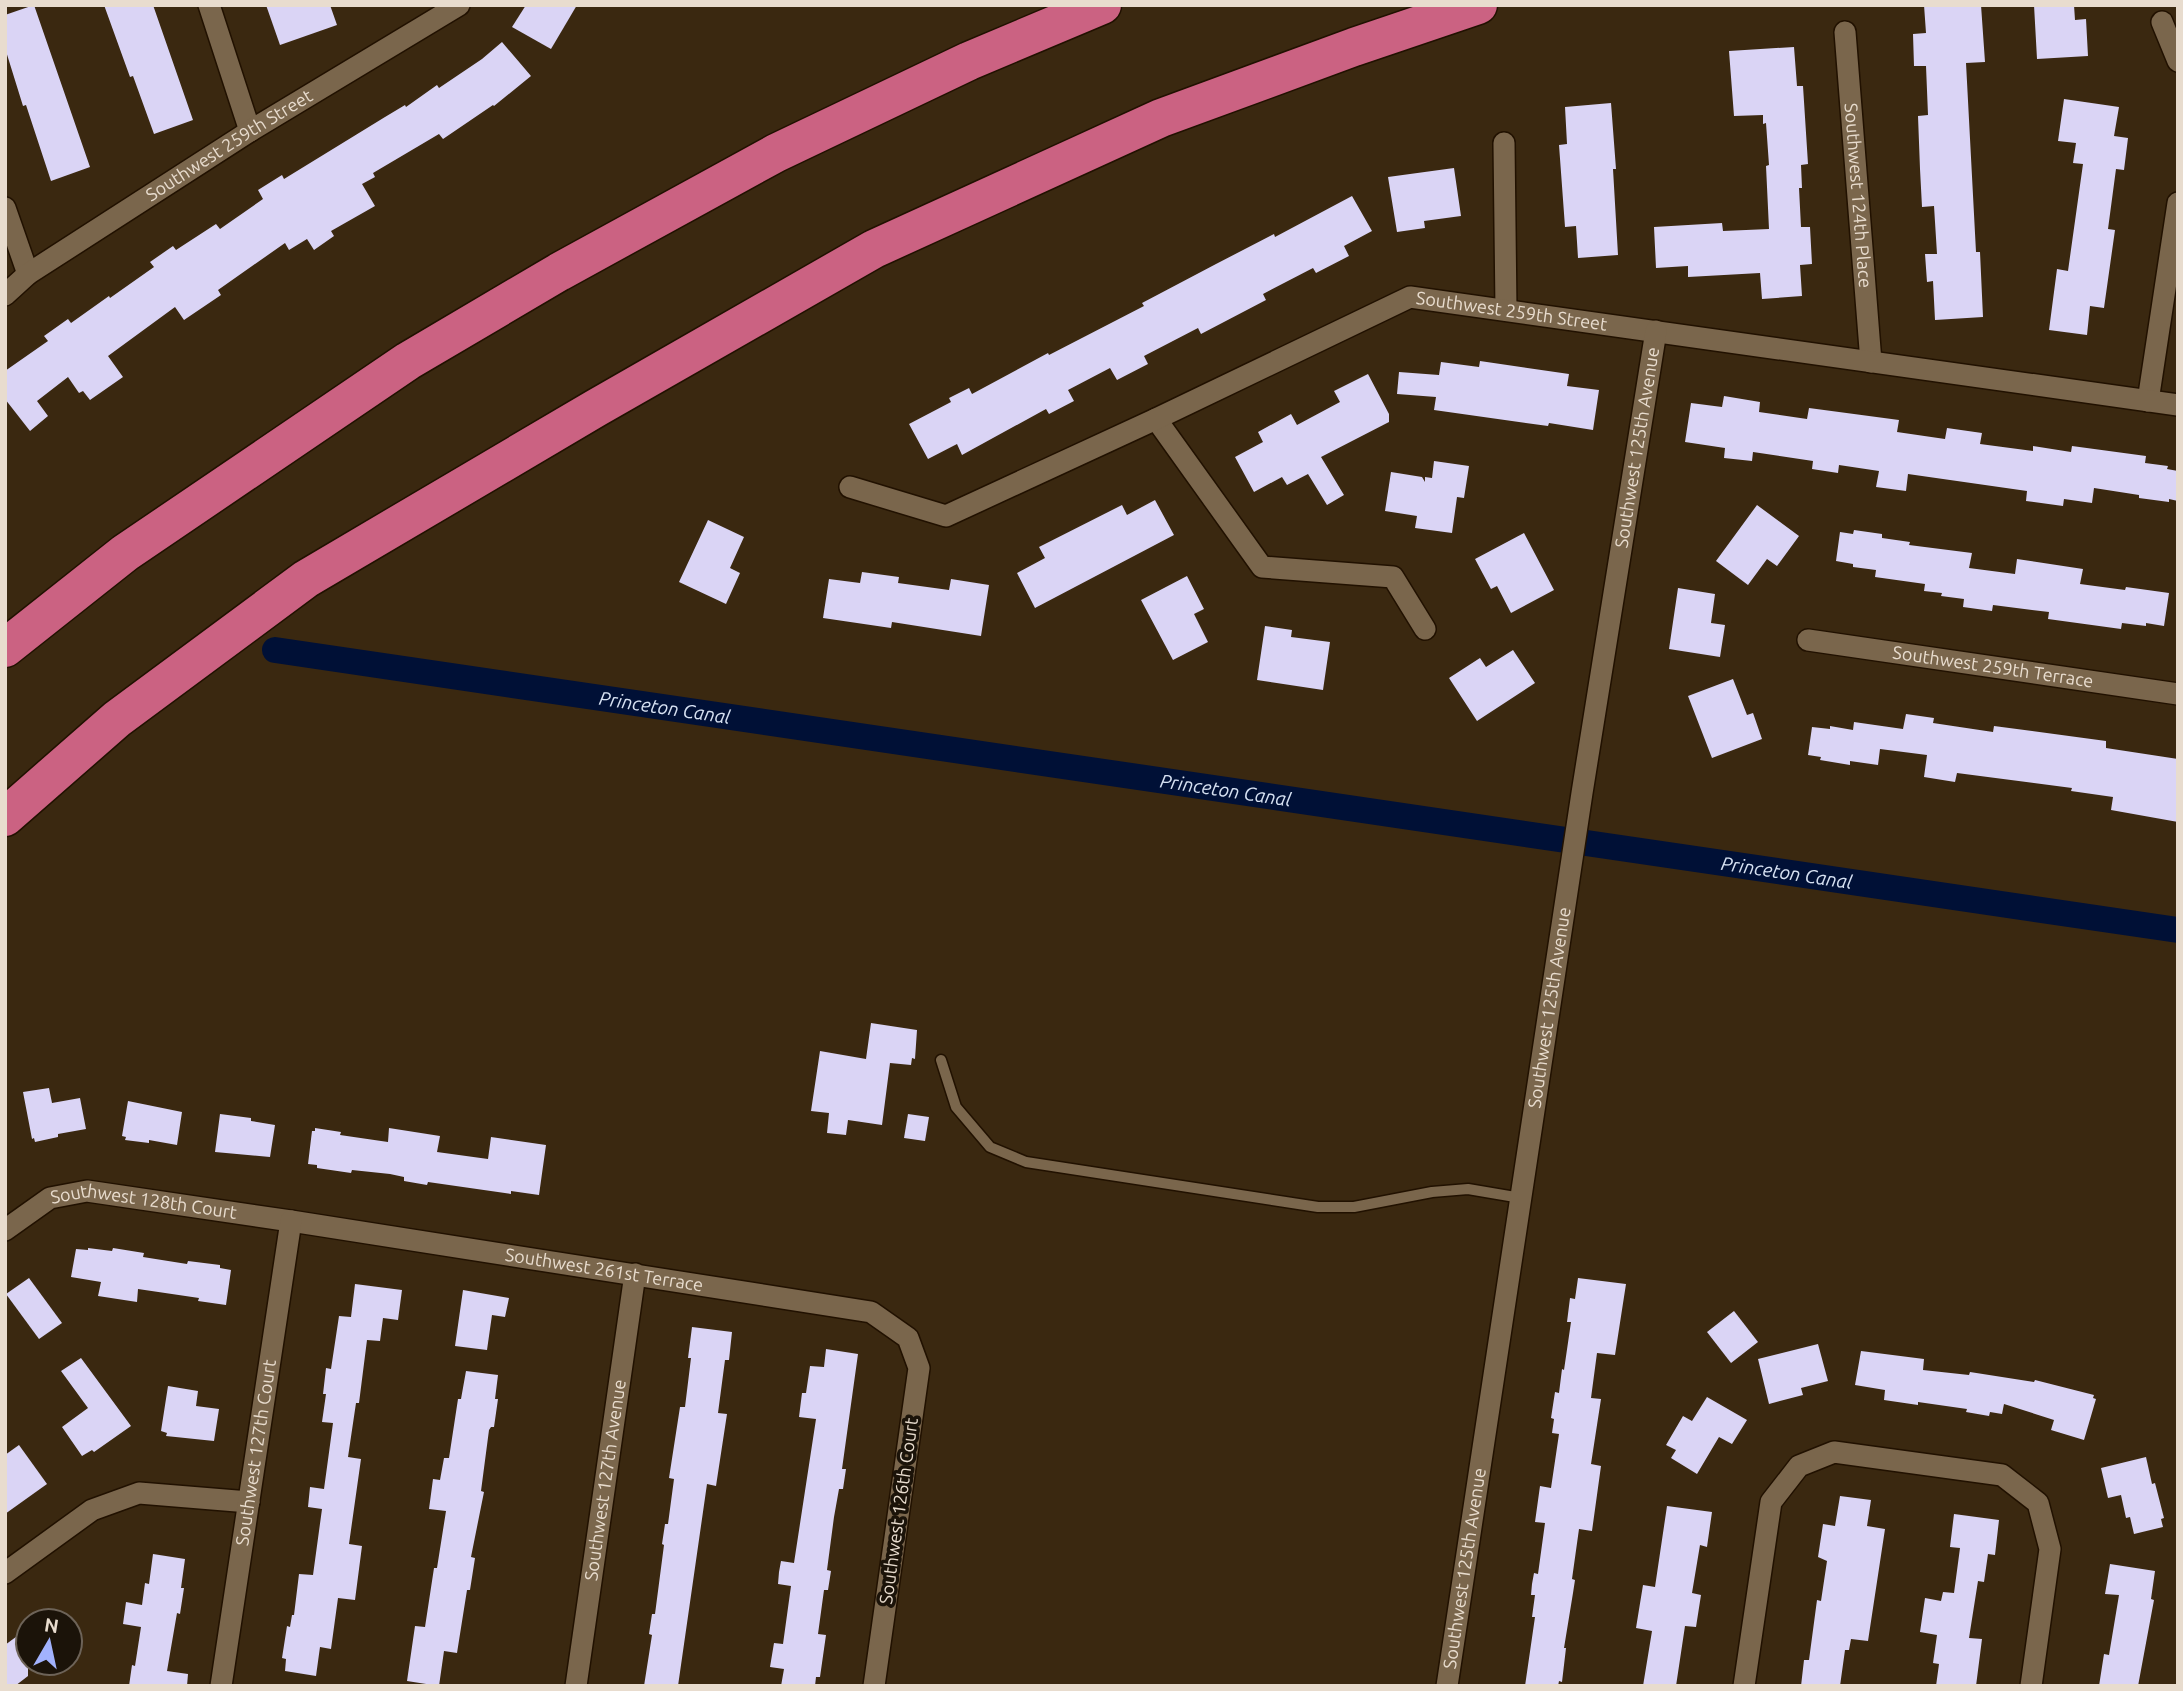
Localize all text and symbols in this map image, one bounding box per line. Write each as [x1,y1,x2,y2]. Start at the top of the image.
street label: Southwest 259th Street [142,85,316,204]
street label: Southwest 124th Place [1842,102,1876,289]
street label: Southwest 259th Street [1415,287,1609,334]
street label: Southwest 125th Avenue [1610,346,1662,549]
street label: Southwest 259th Terrace [1891,641,2095,691]
water label: Princeton Canal [598,687,733,728]
water label: Princeton Canal [1159,769,1294,811]
water label: Princeton Canal [1720,852,1855,893]
street label: Southwest 125th Avenue [1523,906,1574,1109]
street label: Southwest 128th Court [49,1180,238,1222]
street label: Southwest 261st Terrace [504,1244,705,1295]
street label: Southwest 127th Court [231,1358,279,1547]
street label: Southwest 127th Avenue [580,1378,629,1582]
street label: Southwest 126th Court [875,1416,921,1605]
street label: Southwest 125th Avenue [1439,1466,1489,1670]
north arrow [14,1607,84,1677]
text: N [43,1613,60,1637]

